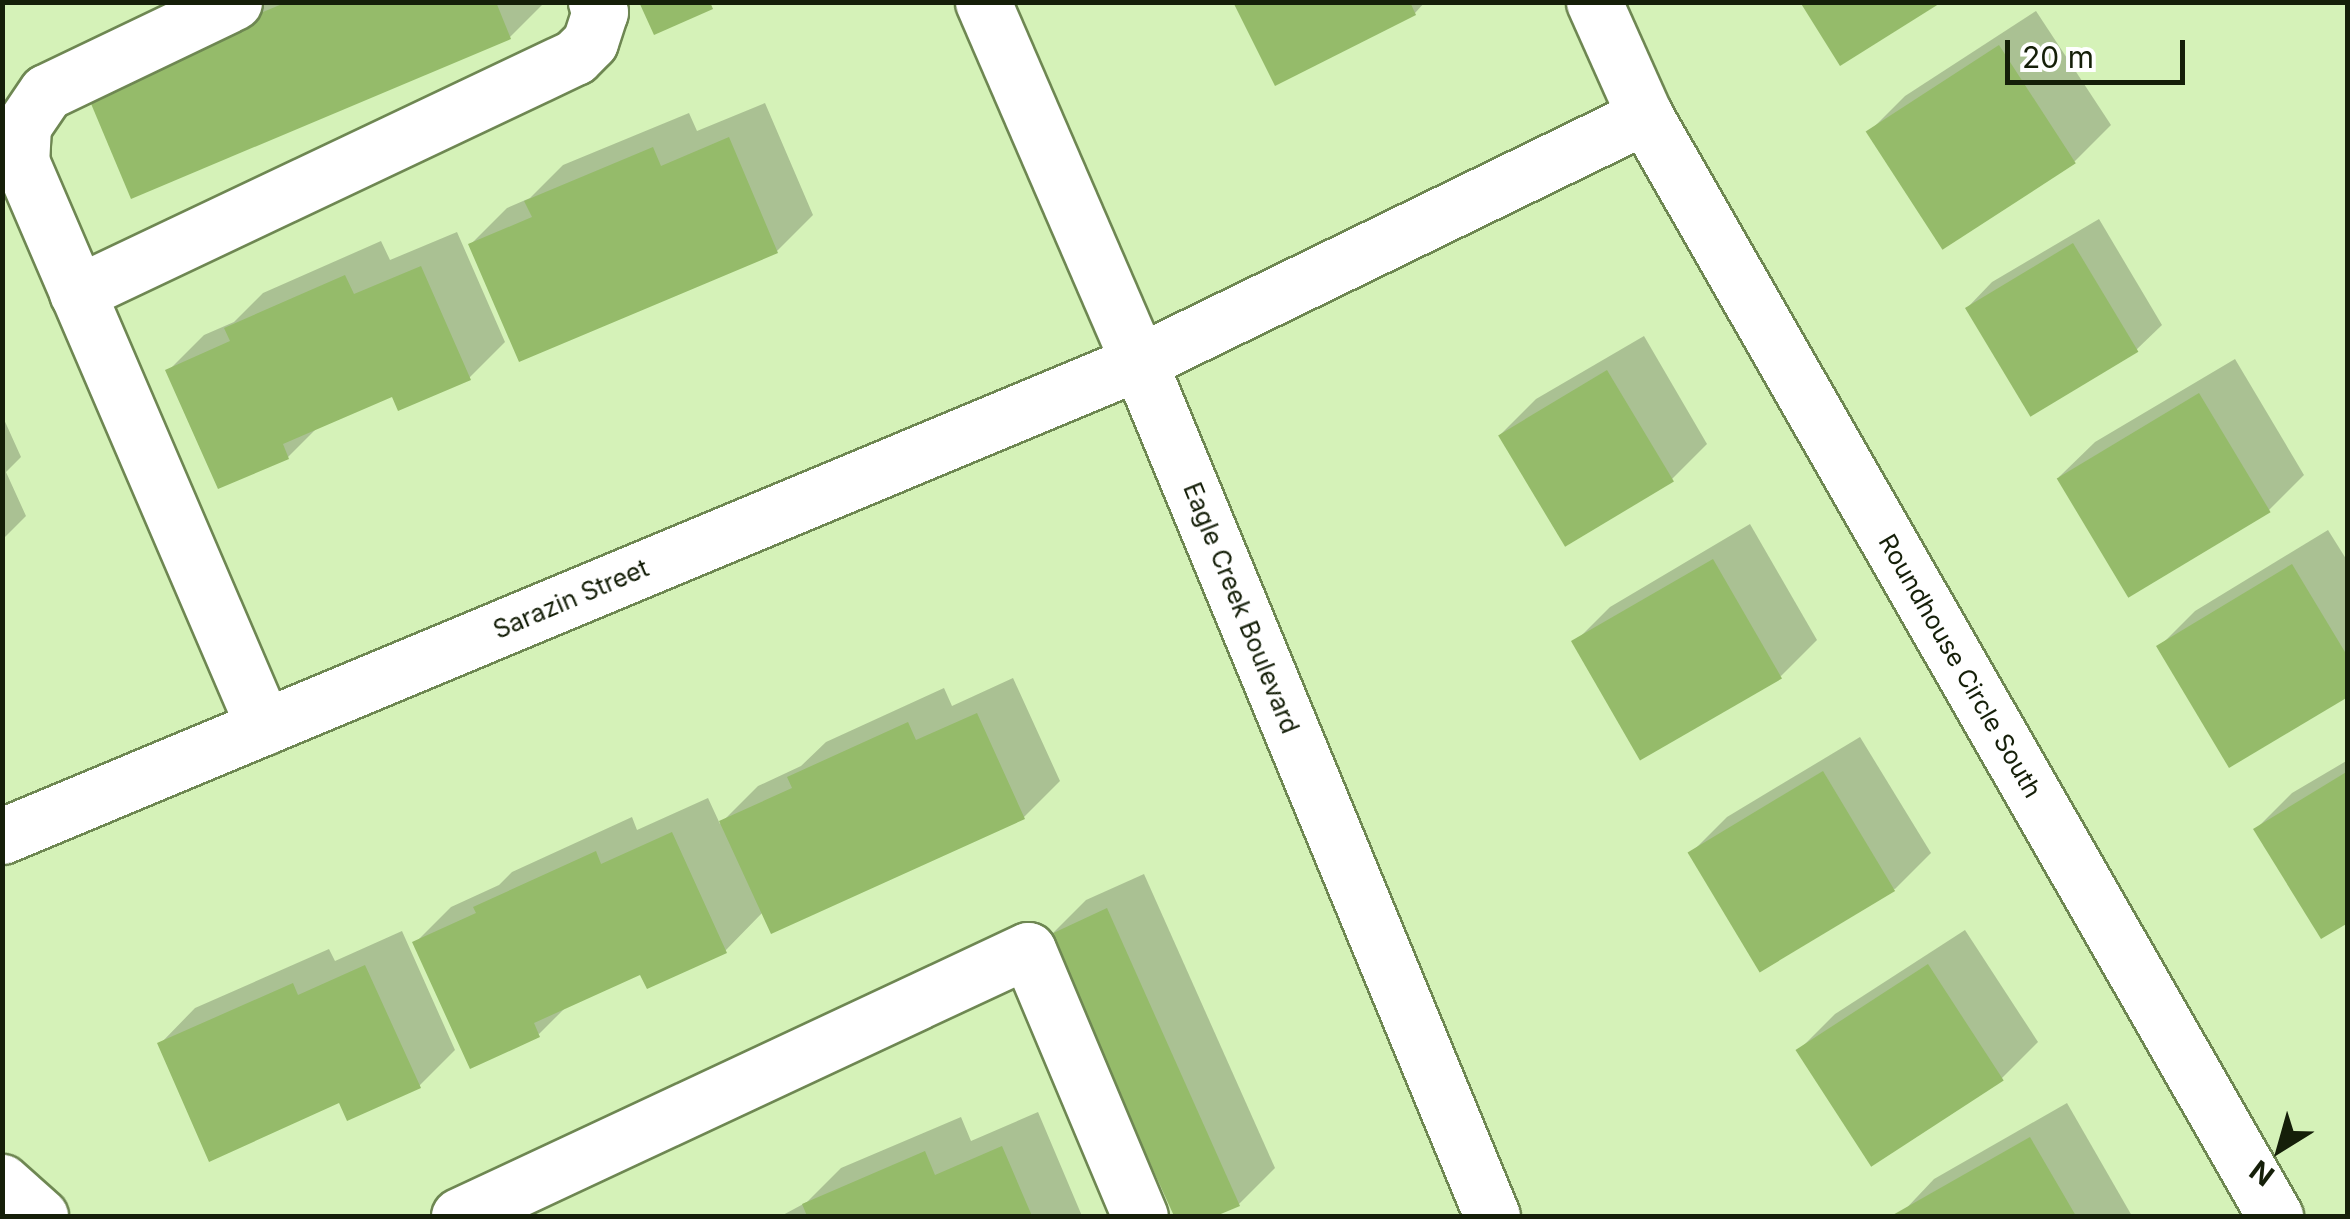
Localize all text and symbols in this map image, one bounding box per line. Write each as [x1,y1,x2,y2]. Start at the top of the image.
scale bar [2010,20,2190,82]
text: 20 m [2022,39,2094,75]
street label: Eagle Creek Boulevard [1177,478,1305,738]
street label: Roundhouse Circle South [1872,529,2048,803]
street label: Sarazin Street [489,553,653,645]
north arrow [2230,1099,2330,1199]
text: N [2243,1153,2281,1193]

